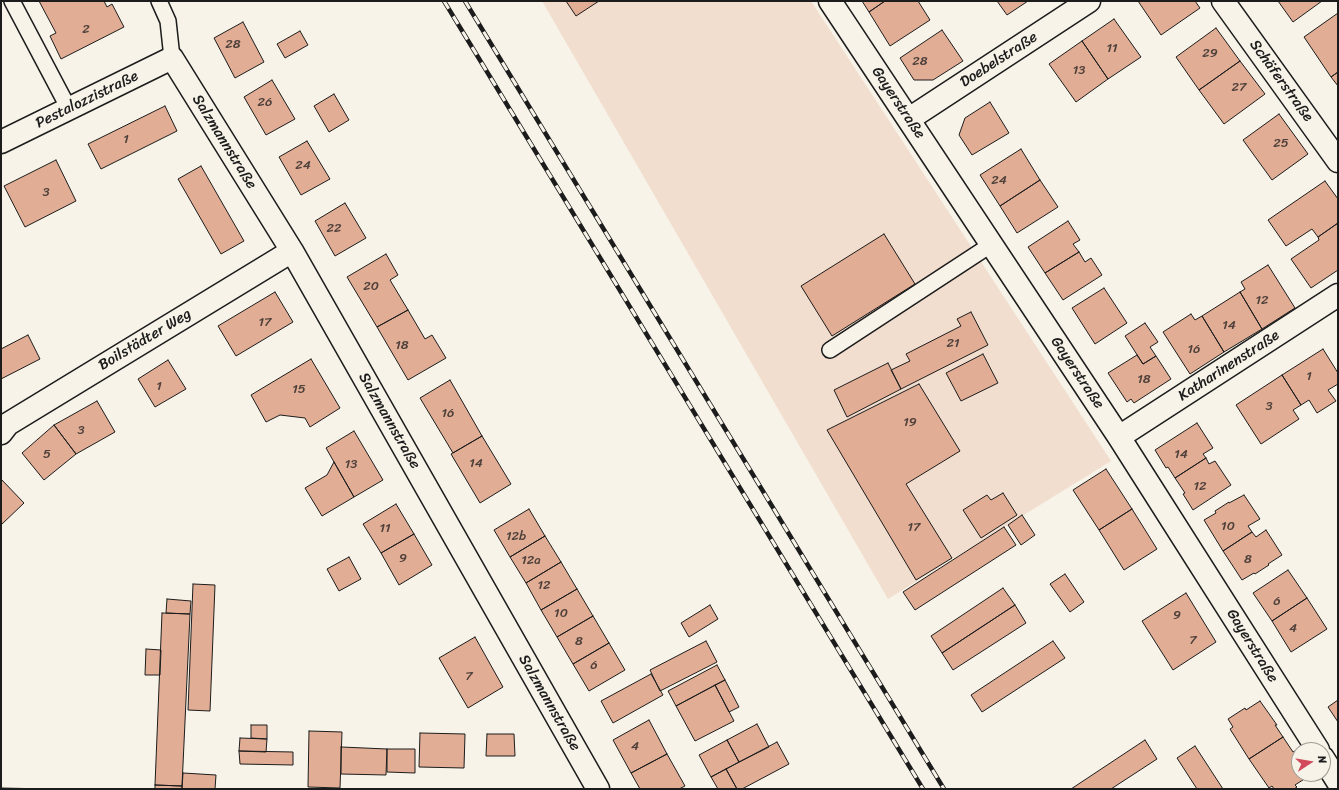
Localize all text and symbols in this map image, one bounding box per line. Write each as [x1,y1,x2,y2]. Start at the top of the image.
house number: 2 [82,22,90,38]
street label: Doebelstraße [957,28,1041,92]
house number: 28 [225,37,241,53]
street label: Schäferstraße [1245,37,1317,125]
house number: 11 [1106,41,1118,57]
house number: 29 [1202,46,1218,62]
house number: 28 [912,54,928,70]
house number: 13 [1073,63,1085,79]
street label: Gayerstraße [867,64,929,142]
street label: Pestalozzistraße [33,67,141,133]
house number: 27 [1232,80,1246,96]
street label: Salzmannstraße [188,91,260,193]
house number: 26 [258,95,272,111]
house number: 1 [123,132,129,148]
house number: 25 [1273,136,1289,152]
house number: 24 [295,158,311,174]
house number: 24 [991,173,1007,189]
house number: 3 [42,185,50,201]
house number: 22 [326,221,342,237]
house number: 20 [363,279,379,295]
house number: 12 [1255,293,1269,309]
street label: Boilstädter Weg [95,305,195,375]
house number: 17 [259,315,271,331]
house number: 14 [1222,318,1236,334]
street label: Katharinenstraße [1175,327,1283,405]
street label: Gayerstraße [1046,334,1108,412]
house number: 21 [946,336,960,352]
house number: 18 [395,338,409,354]
house number: 16 [1188,342,1200,358]
house number: 1 [1306,369,1312,385]
street label: Salzmannstraße [354,370,424,472]
house number: 18 [1137,372,1151,388]
house number: 1 [156,379,162,395]
house number: 15 [292,382,306,398]
house number: 3 [1265,399,1273,415]
house number: 16 [442,406,454,422]
house number: 19 [903,415,917,431]
house number: 3 [77,423,85,439]
house number: 5 [43,447,51,463]
house number: 14 [1174,447,1188,463]
house number: 14 [469,456,483,472]
house number: 13 [345,457,357,473]
house number: 12 [1193,479,1207,495]
house number: 10 [1221,519,1235,535]
house number: 17 [908,520,920,536]
house number: 11 [379,521,391,537]
house number: 12b [506,529,526,545]
house number: 9 [399,551,407,567]
house number: 8 [1244,552,1252,568]
house number: 12a [521,553,541,569]
house number: 12 [537,578,551,594]
house number: 6 [1273,594,1281,610]
house number: 10 [554,606,568,622]
street label: Gayerstraße [1222,606,1282,686]
house number: 9 [1173,608,1181,624]
house number: 4 [1289,621,1297,637]
house number: 7 [1189,633,1197,649]
house number: 8 [575,634,583,650]
street label: Salzmannstraße [514,652,584,754]
house number: 6 [590,658,598,674]
house number: 7 [465,669,473,685]
house number: 4 [631,739,639,755]
north arrow [1291,742,1331,782]
text: N [1312,754,1332,765]

